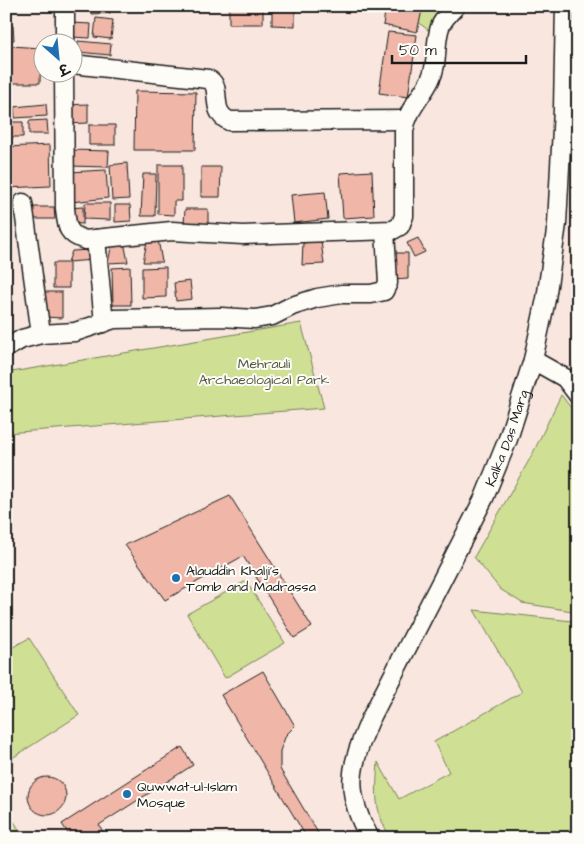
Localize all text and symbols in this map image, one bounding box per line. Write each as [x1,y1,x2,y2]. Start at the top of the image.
north arrow [32,32,82,82]
scale bar [392,32,525,64]
text: 50 m [399,40,437,61]
text: उ [53,57,74,80]
park label: Mehrauli Archaeological Park [199,354,330,390]
street label: Kalka Das Marg [481,387,534,490]
place label: Alauddin Khalji's Tomb and Madrassa [186,561,316,597]
marker: Alauddin Khalji's Tomb and Madrassa [170,572,182,584]
place label: Quwwat-ul-Islam Mosque [137,777,237,813]
marker: Quwwat-ul-Islam Mosque [121,788,133,800]

